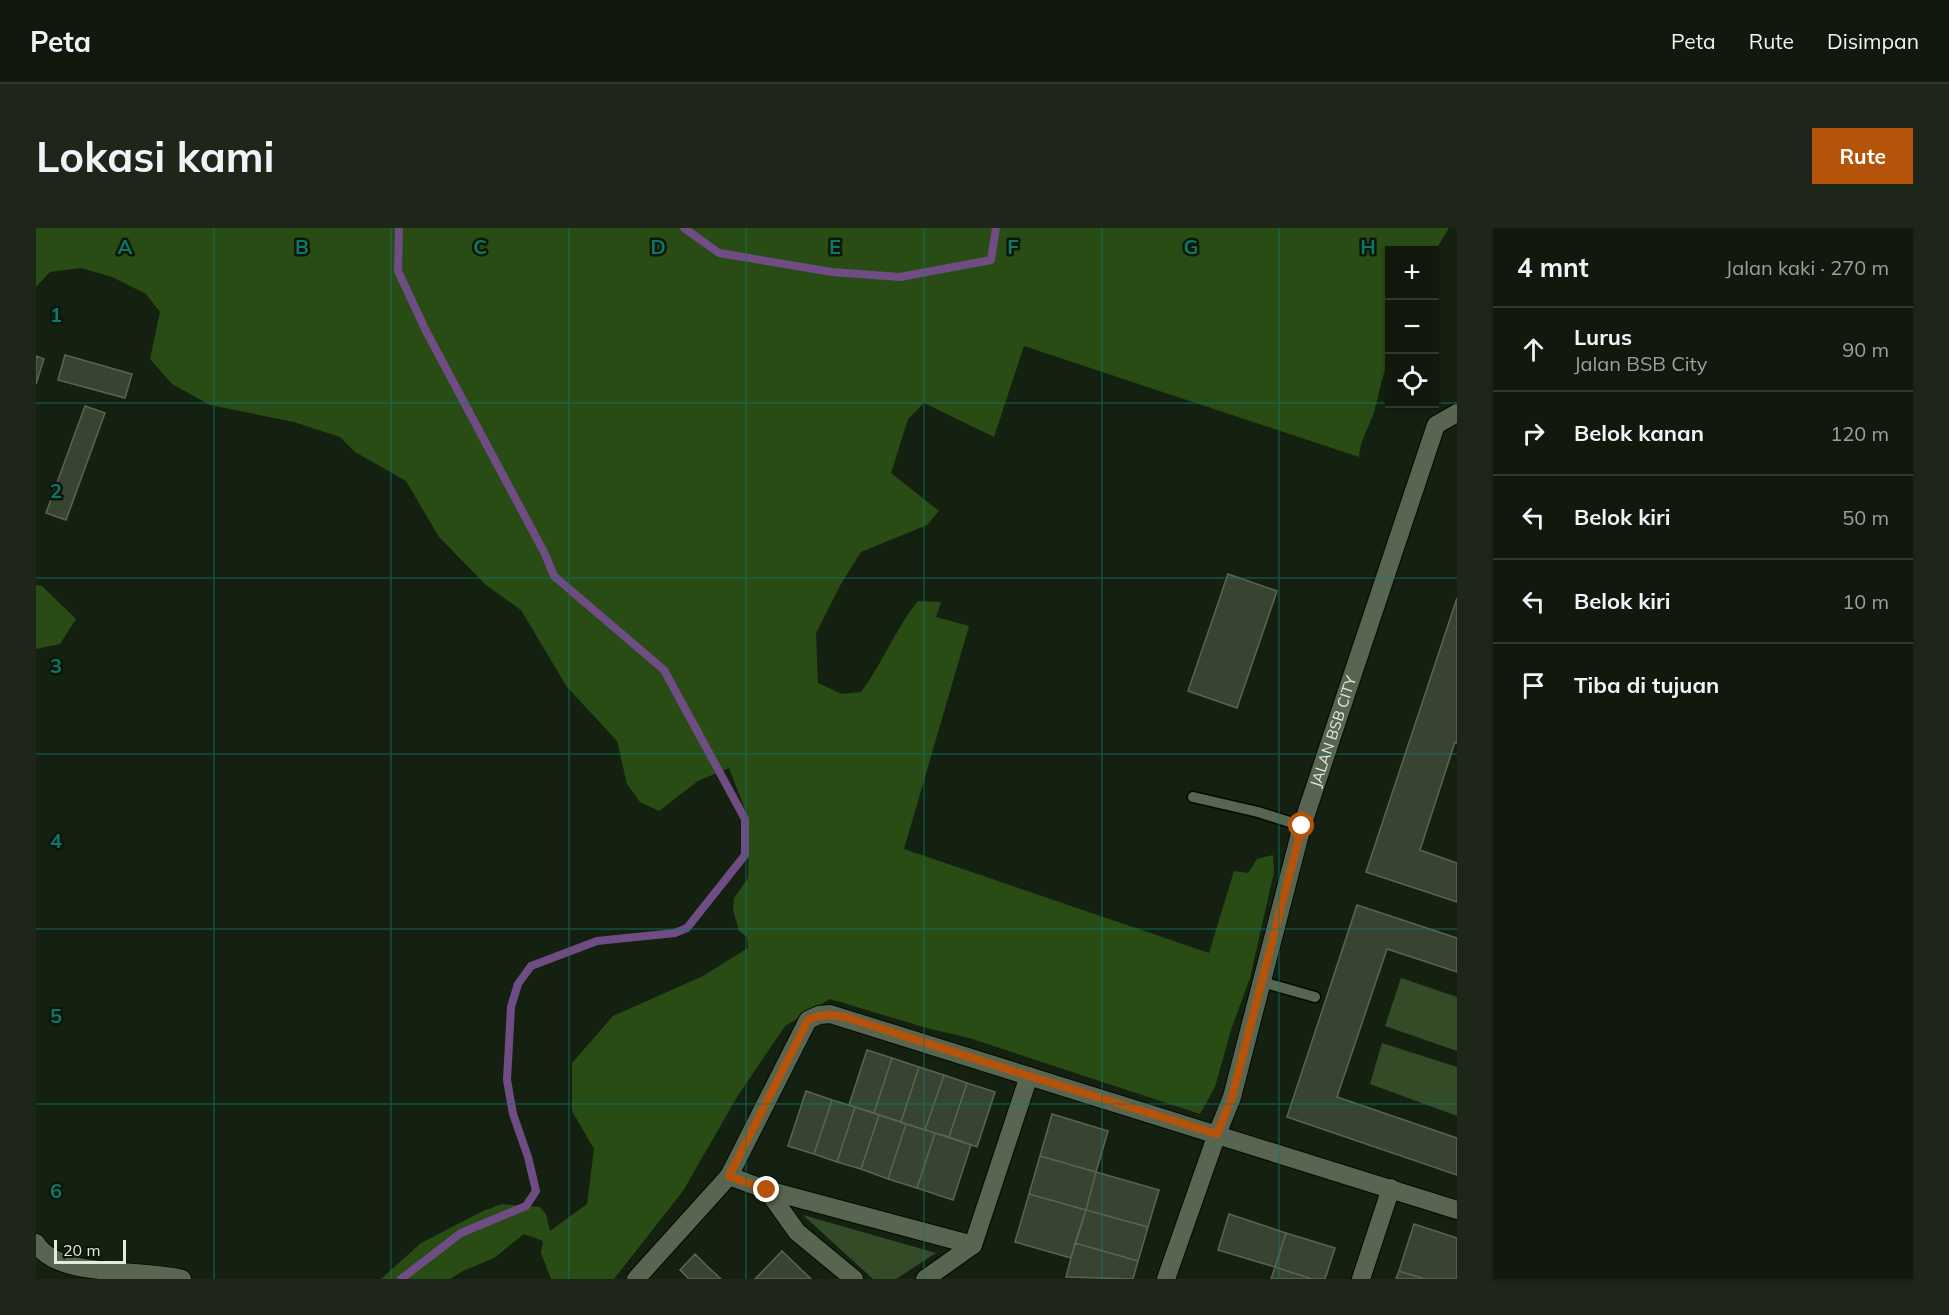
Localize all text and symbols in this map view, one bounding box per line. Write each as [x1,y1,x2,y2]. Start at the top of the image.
text: Peta [30,24,91,59]
text: Peta [1671,28,1716,54]
text: Rute [1749,28,1794,54]
text: Disimpan [1827,28,1919,54]
button: Rute [1812,128,1913,184]
text: Lokasi kami [36,130,274,183]
text: A [118,234,133,259]
text: B [295,234,309,259]
text: C [473,234,487,259]
text: D [650,234,666,259]
text: E [829,234,841,259]
text: F [1007,234,1019,259]
text: G [1184,234,1198,259]
text: H [1360,234,1376,259]
map controls [1385,246,1439,408]
button: + [1385,246,1439,300]
text: 4 mnt [1517,251,1589,284]
text: Jalan kaki · 270 m [1726,255,1889,280]
button: − [1385,300,1439,354]
text: 1 [50,302,62,327]
text: Lurus [1574,323,1632,351]
icon: ahead [1517,333,1550,366]
text: 90 m [1842,337,1889,362]
text: Jalan BSB City [1574,351,1707,376]
button: locate [1385,354,1439,408]
icon: right [1517,417,1550,450]
text: Belok kanan [1574,419,1704,447]
text: 120 m [1830,421,1889,446]
text: 2 [50,478,62,503]
icon: left [1517,501,1550,534]
text: Belok kiri [1574,503,1670,531]
text: 50 m [1842,505,1889,530]
icon: left [1517,585,1550,618]
text: Belok kiri [1574,587,1670,615]
text: 10 m [1842,589,1889,614]
text: 3 [50,653,62,678]
icon: arrive [1517,669,1550,702]
text: Tiba di tujuan [1574,671,1719,699]
street label: JALAN BSB CITY [1306,673,1361,790]
route start [1288,812,1314,838]
text: 4 [50,828,62,853]
text: 5 [50,1003,62,1028]
route end [753,1176,779,1202]
text: 6 [50,1178,62,1203]
scale bar [54,1237,126,1264]
text: 20 m [63,1240,100,1260]

